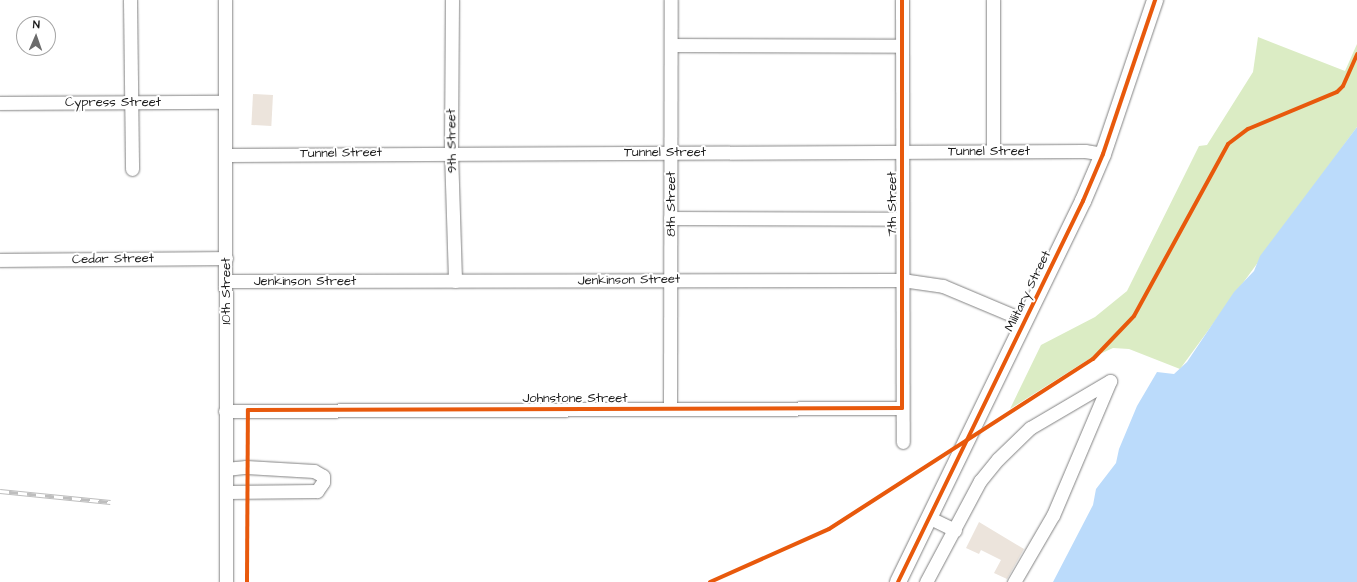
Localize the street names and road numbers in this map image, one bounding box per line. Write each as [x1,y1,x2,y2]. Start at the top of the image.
street label: Cypress Street [65,94,161,110]
street label: 9th Street [444,109,460,173]
street label: Tunnel Street [948,143,1030,159]
street label: Tunnel Street [300,144,382,162]
street label: Tunnel Street [624,144,706,160]
street label: 8th Street [663,171,679,237]
street label: 7th Street [884,172,900,236]
street label: Military Street [1002,248,1054,334]
street label: Cedar Street [72,250,154,268]
street label: 10th Street [218,258,234,324]
street label: Jenkinson Street [578,271,680,289]
street label: Jenkinson Street [254,273,356,289]
street label: Johnstone Street [522,390,628,406]

